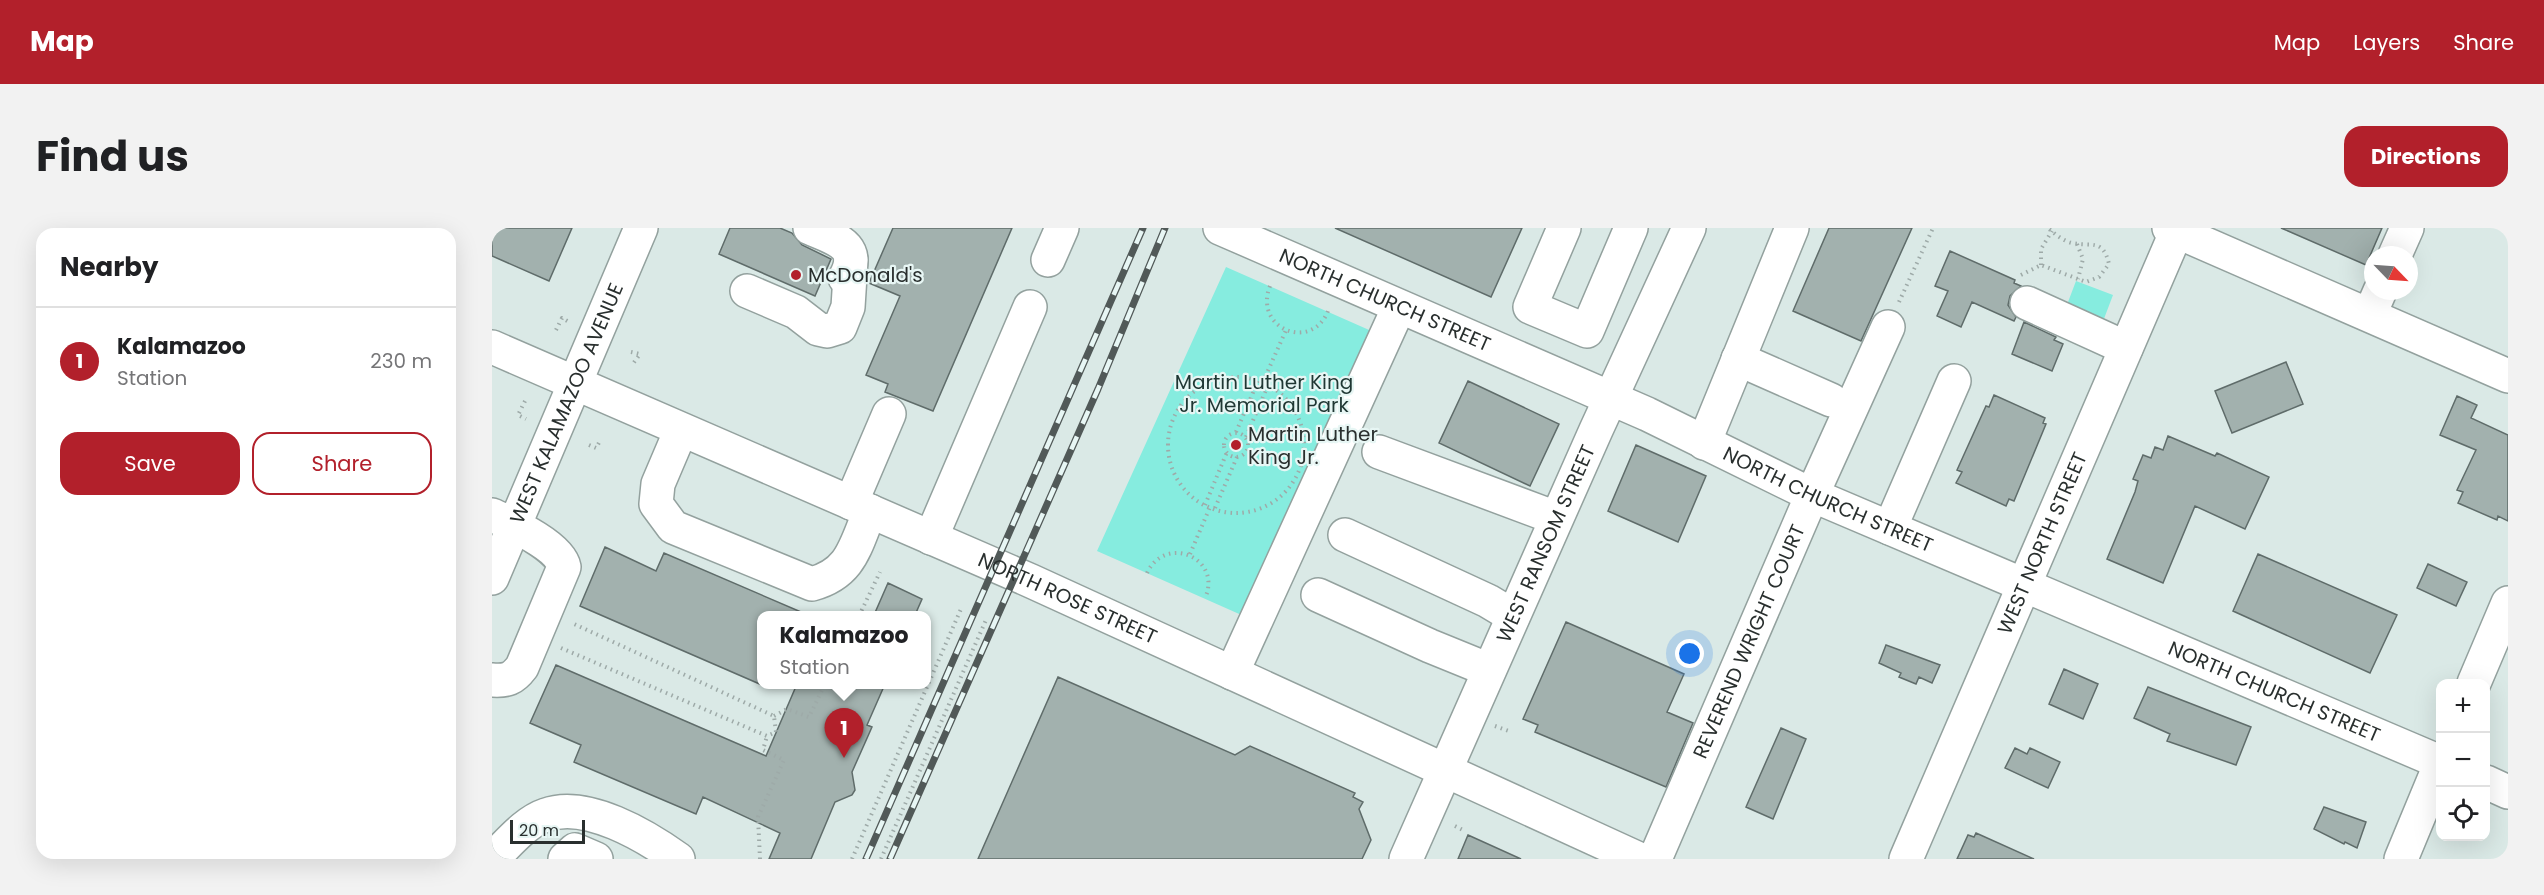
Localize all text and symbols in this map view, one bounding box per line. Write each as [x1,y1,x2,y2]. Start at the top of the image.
text: Map [30,22,94,61]
text: Map [2274,28,2320,57]
text: Layers [2353,28,2420,57]
text: Share [2453,28,2514,57]
button: Directions [2344,126,2508,187]
text: Find us [36,127,189,186]
street label: NORTH CHURCH STREET [1275,242,1495,358]
north arrow [2364,246,2418,300]
text: Nearby [60,249,158,285]
place label: McDonald's [808,261,923,289]
marker: McDonald's [789,268,803,282]
street label: WEST KALAMAZOO AVENUE [503,279,630,528]
text: Kalamazoo [117,331,246,362]
text: 1 [76,347,83,375]
text: 230 m [370,347,432,375]
text: Station [117,364,187,392]
park label: Martin Luther King Jr. Memorial Park [1175,368,1353,419]
place label: Martin Luther King Jr. [1248,420,1378,471]
button: Save [60,432,240,495]
button: Share [252,432,432,495]
marker: Martin Luther King Jr. [1229,438,1243,452]
street label: WEST RANSOM STREET [1490,440,1602,647]
street label: NORTH CHURCH STREET [1718,440,1938,559]
street label: WEST NORTH STREET [1991,447,2094,639]
street label: REVEREND WRIGHT COURT [1686,520,1812,763]
street label: NORTH ROSE STREET [974,546,1162,651]
popup [757,611,931,689]
text: Kalamazoo [780,620,908,651]
street label: NORTH CHURCH STREET [2164,634,2385,749]
your location [1675,639,1704,668]
text: Station [780,653,850,681]
map controls [2436,679,2490,841]
button: + [2436,679,2490,733]
pin: 1 [824,708,864,758]
button: − [2436,733,2490,787]
button: locate [2436,787,2490,841]
scale bar [510,817,585,844]
text: 20 m [519,819,559,842]

